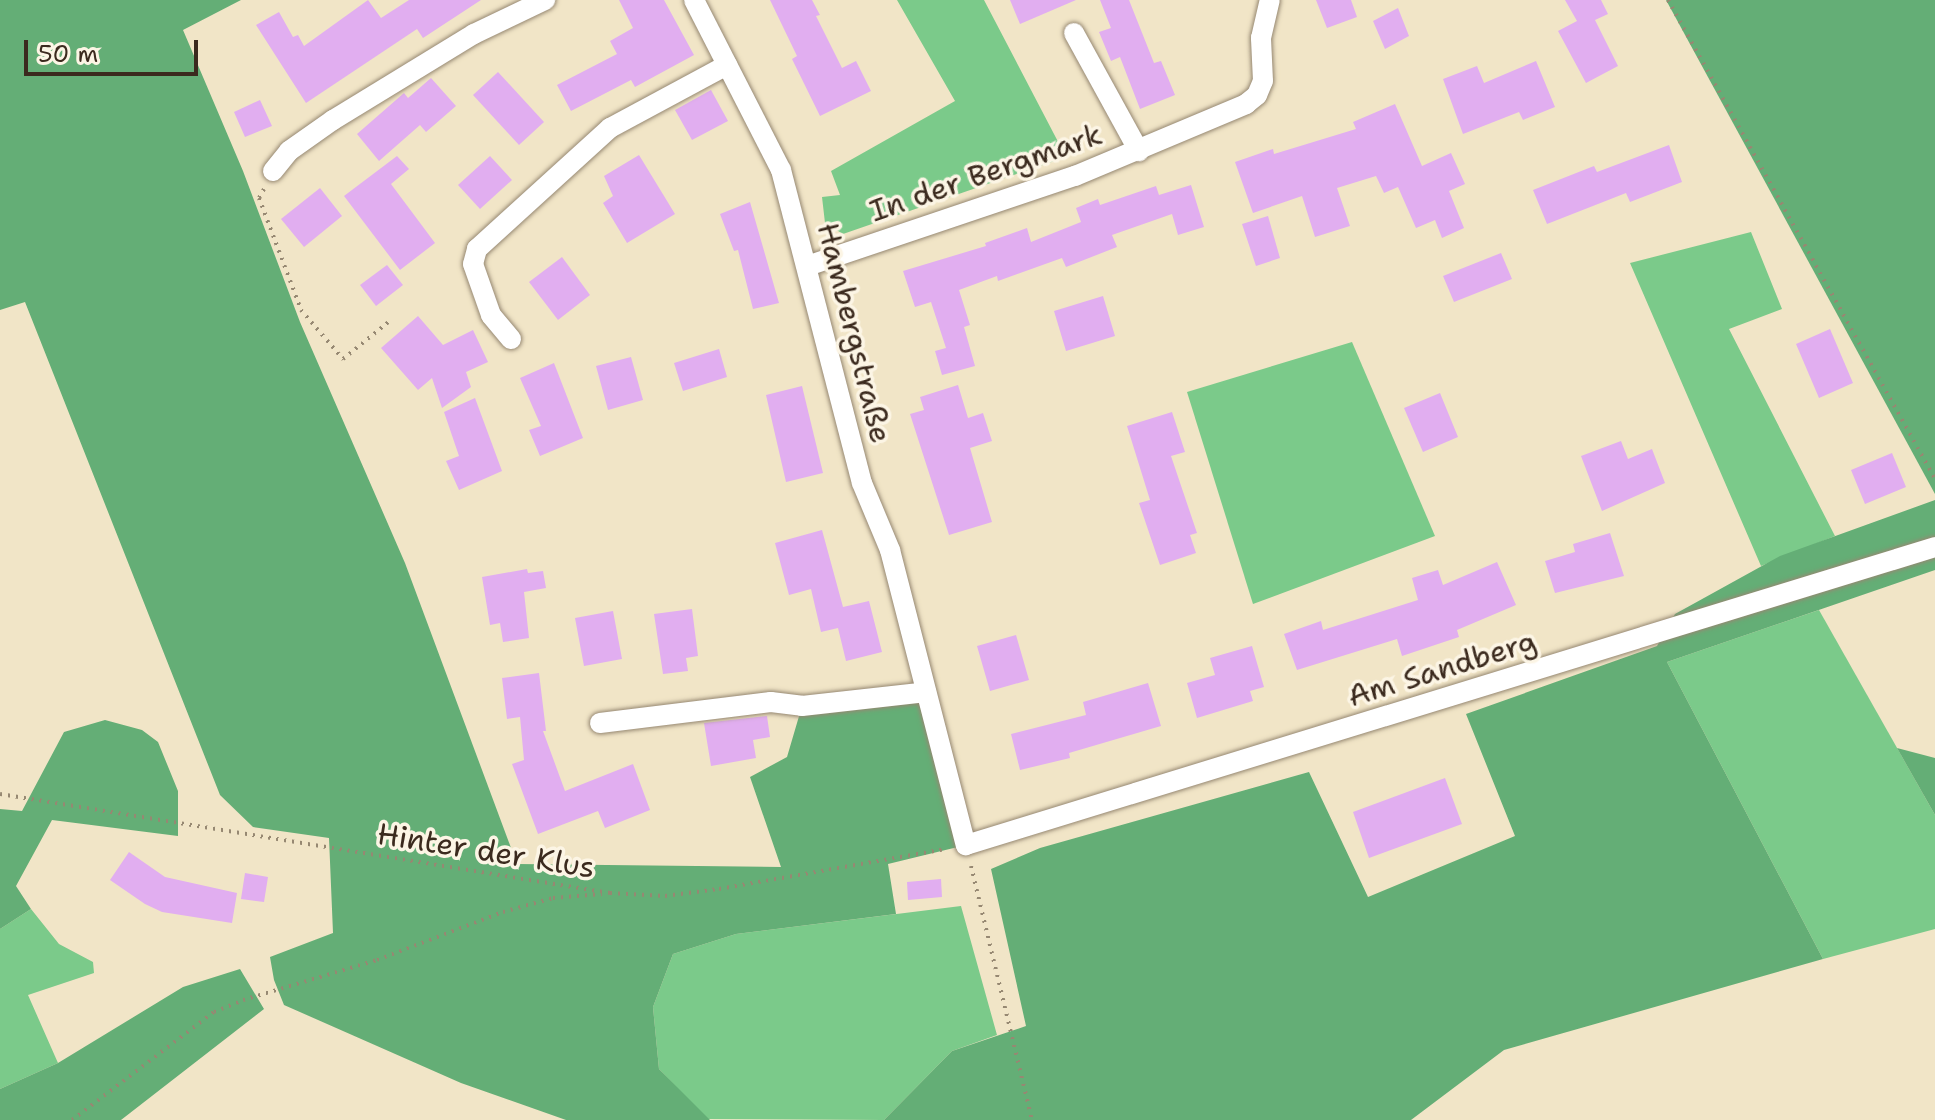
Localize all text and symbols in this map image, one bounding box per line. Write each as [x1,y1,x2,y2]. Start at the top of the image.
scale bar [28,24,202,74]
text: 50 m [38,38,98,70]
street label: In der Bergmark [865,116,1107,230]
street label: Hambergstraße [809,219,899,447]
street label: Am Sandberg [1343,623,1541,715]
street label: Hinter der Klus [375,816,597,886]

